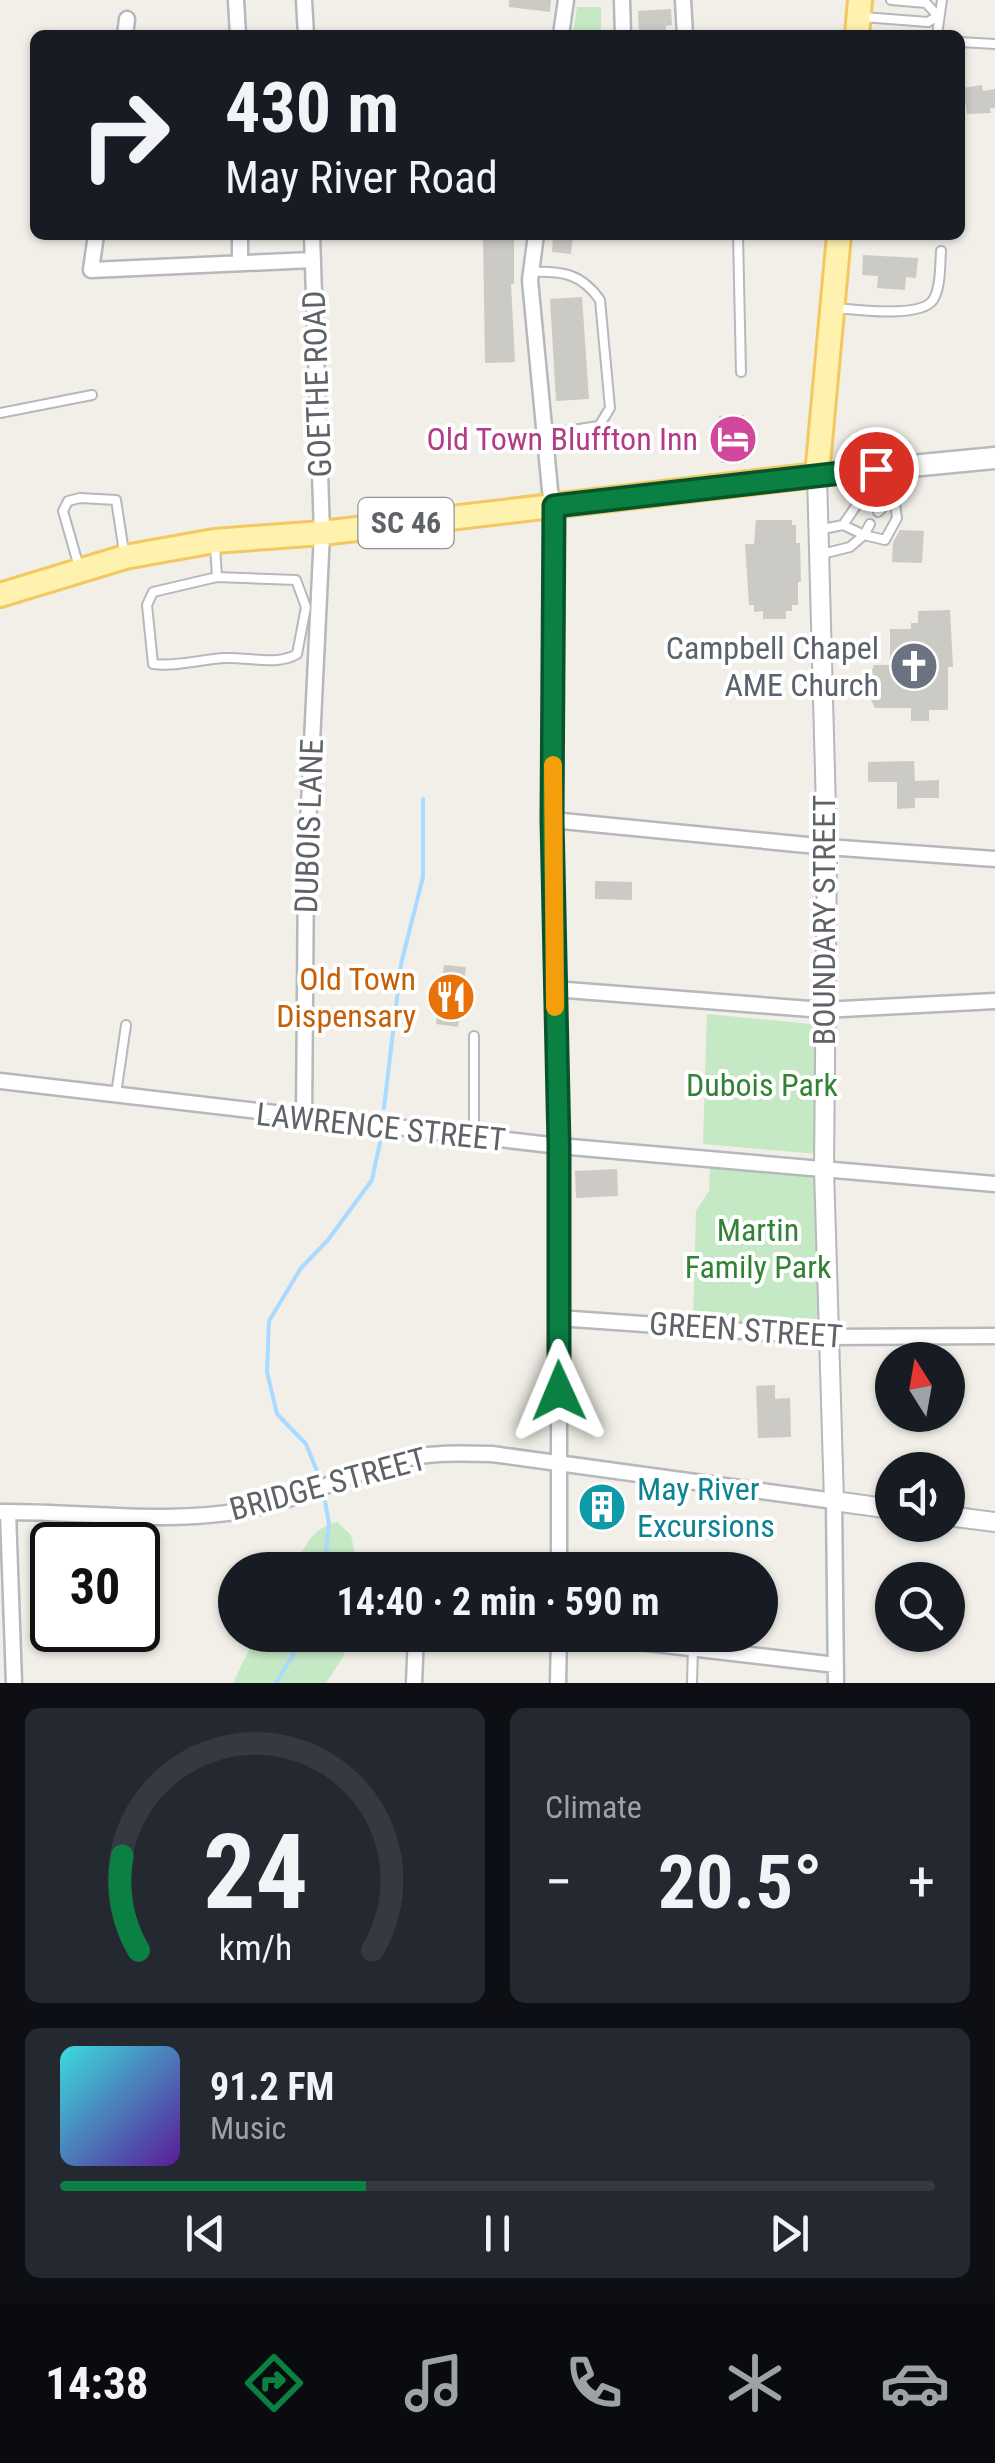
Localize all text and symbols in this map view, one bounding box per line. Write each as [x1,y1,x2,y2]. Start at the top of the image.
text: 430 m [225,67,399,149]
icon: right [60,70,190,200]
text: May River Road [225,151,498,204]
street label: GOETHE ROAD [295,290,339,478]
hotel icon: Old Town Bluffton Inn [707,413,759,465]
place label: Old Town Bluffton Inn [426,420,698,458]
pin [834,427,919,512]
icon: arrive [849,442,904,497]
road number: SC 46 [358,498,454,548]
place label: Campbell Chapel AME Church [666,629,879,704]
church icon: Campbell Chapel AME Church [888,640,940,692]
street label: DUBOIS LANE [287,738,331,914]
street label: BOUNDARY STREET [805,795,843,1045]
place label: Old Town Dispensary [276,960,416,1035]
restaurant icon: Old Town Dispensary [425,971,477,1023]
park label: Dubois Park [686,1066,839,1104]
street label: LAWRENCE STREET [255,1095,507,1159]
park label: Martin Family Park [685,1211,832,1286]
street label: GREEN STREET [648,1304,844,1356]
position arrow [507,1339,611,1443]
north arrow [875,1342,965,1432]
map controls [875,1342,965,1652]
street label: BRIDGE STREET [226,1440,430,1528]
button: sound [875,1452,965,1542]
place label: May River Excursions [637,1470,775,1545]
building icon: May River Excursions [576,1481,628,1533]
speed limit sign: 30 [30,1522,160,1652]
button: search [875,1562,965,1652]
text: 14:40 · 2 min · 590 m [337,1580,659,1624]
text: Climate [545,1788,642,1826]
text: 24 [202,1812,308,1933]
text: 20.5° [658,1838,822,1926]
text: − [545,1850,573,1914]
text: + [908,1850,935,1914]
text: km/h [218,1927,292,1969]
text: 91.2 FM [210,2065,334,2109]
text: Music [210,2109,286,2147]
icon: previous [178,2206,233,2261]
icon: pause [470,2206,525,2261]
icon: next [762,2206,817,2261]
icon: directions [239,2348,309,2418]
icon: music [399,2348,469,2418]
icon: phone [559,2348,629,2418]
icon: climate [720,2348,790,2418]
icon: car [880,2348,950,2418]
text: 14:38 [45,2357,148,2410]

